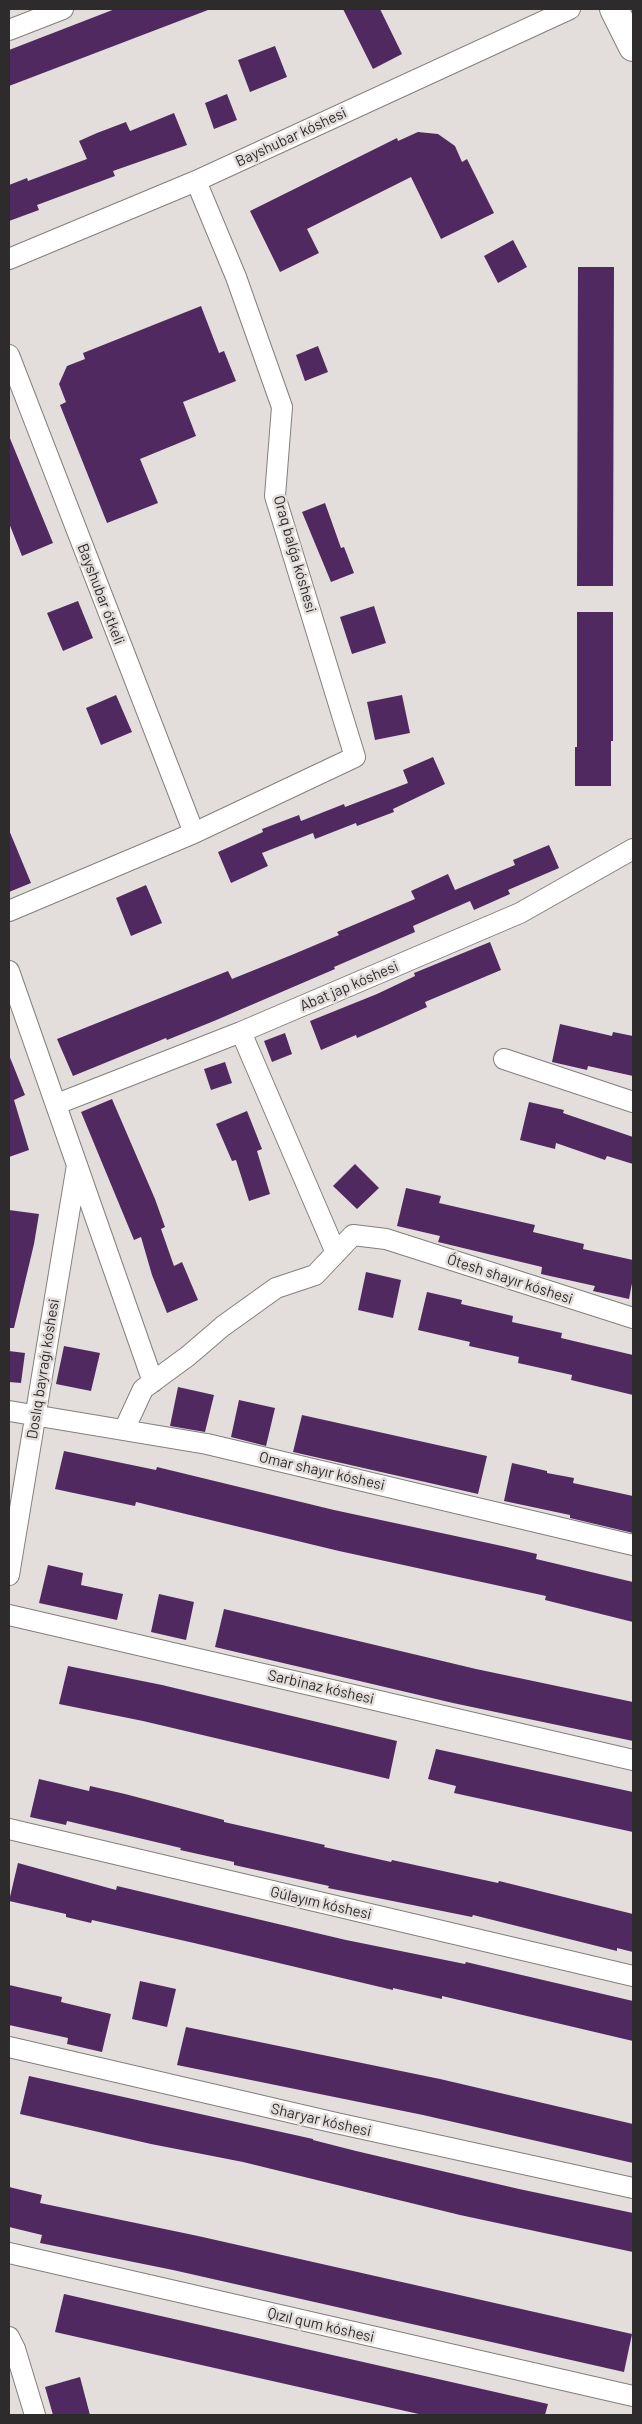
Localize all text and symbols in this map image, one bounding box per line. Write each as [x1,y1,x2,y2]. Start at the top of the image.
street label: Bayshubar kóshesi [233,103,349,171]
street label: Oraq balǵa kóshesi [270,493,320,615]
street label: Bayshubar ótkeli [73,541,129,647]
street label: Abat jap kóshesi [297,957,401,1015]
street label: Ótesh shayır kóshesi [445,1250,575,1308]
street label: Doslıq bayraǵı kóshesi [23,1298,63,1440]
street label: Omar shayır kóshesi [257,1448,387,1494]
street label: Sarbinaz kóshesi [266,1666,376,1708]
street label: Gúlayım kóshesi [269,1883,373,1923]
street label: Sharyar kóshesi [269,2100,373,2140]
street label: Qızıl qum kóshesi [266,2304,376,2346]

